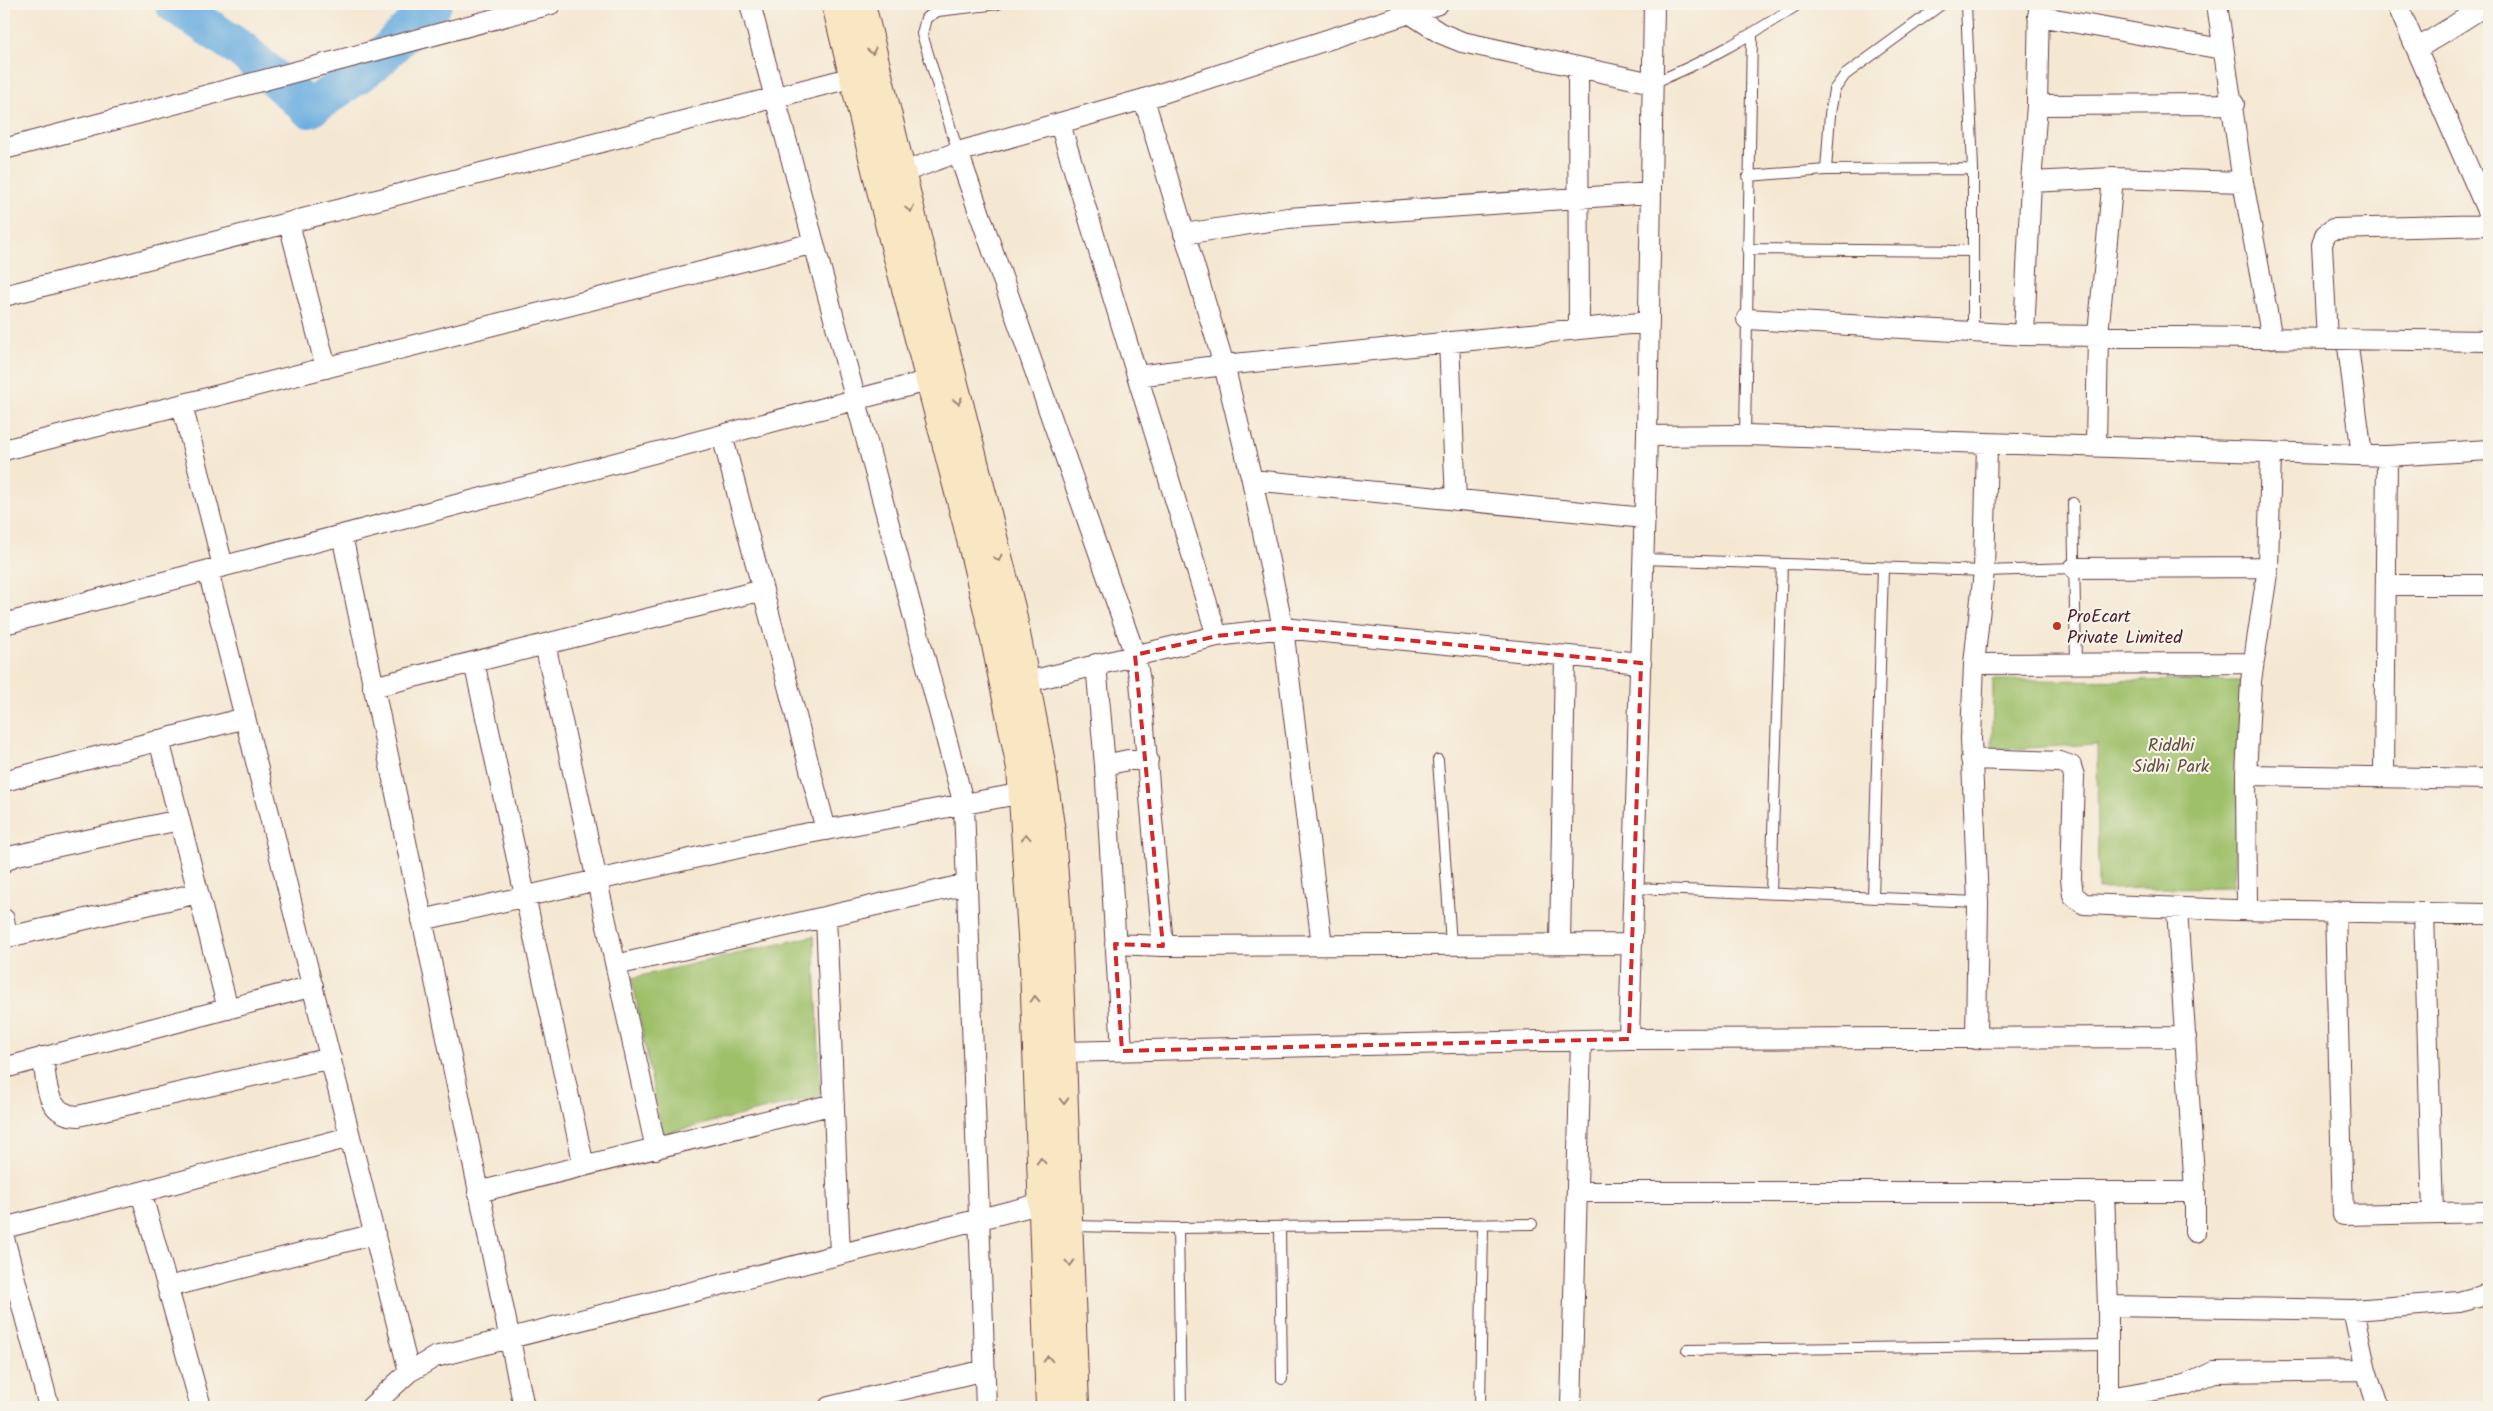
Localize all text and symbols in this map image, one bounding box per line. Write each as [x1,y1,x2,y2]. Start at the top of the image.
one-way arrow [866,47,877,56]
one-way arrow [904,205,915,214]
one-way arrow [952,396,963,405]
one-way arrow [992,554,1003,563]
place label: ProEcart Private Limited [2067,603,2183,653]
marker: ProEcart Private Limited [2051,620,2063,632]
park label: Riddhi Sidhi Park [2133,732,2210,782]
one-way arrow [1021,832,1032,840]
one-way arrow [1030,995,1041,1003]
one-way arrow [1058,1097,1069,1105]
one-way arrow [1036,1157,1047,1165]
one-way arrow [1064,1260,1075,1268]
one-way arrow [1043,1354,1054,1362]

